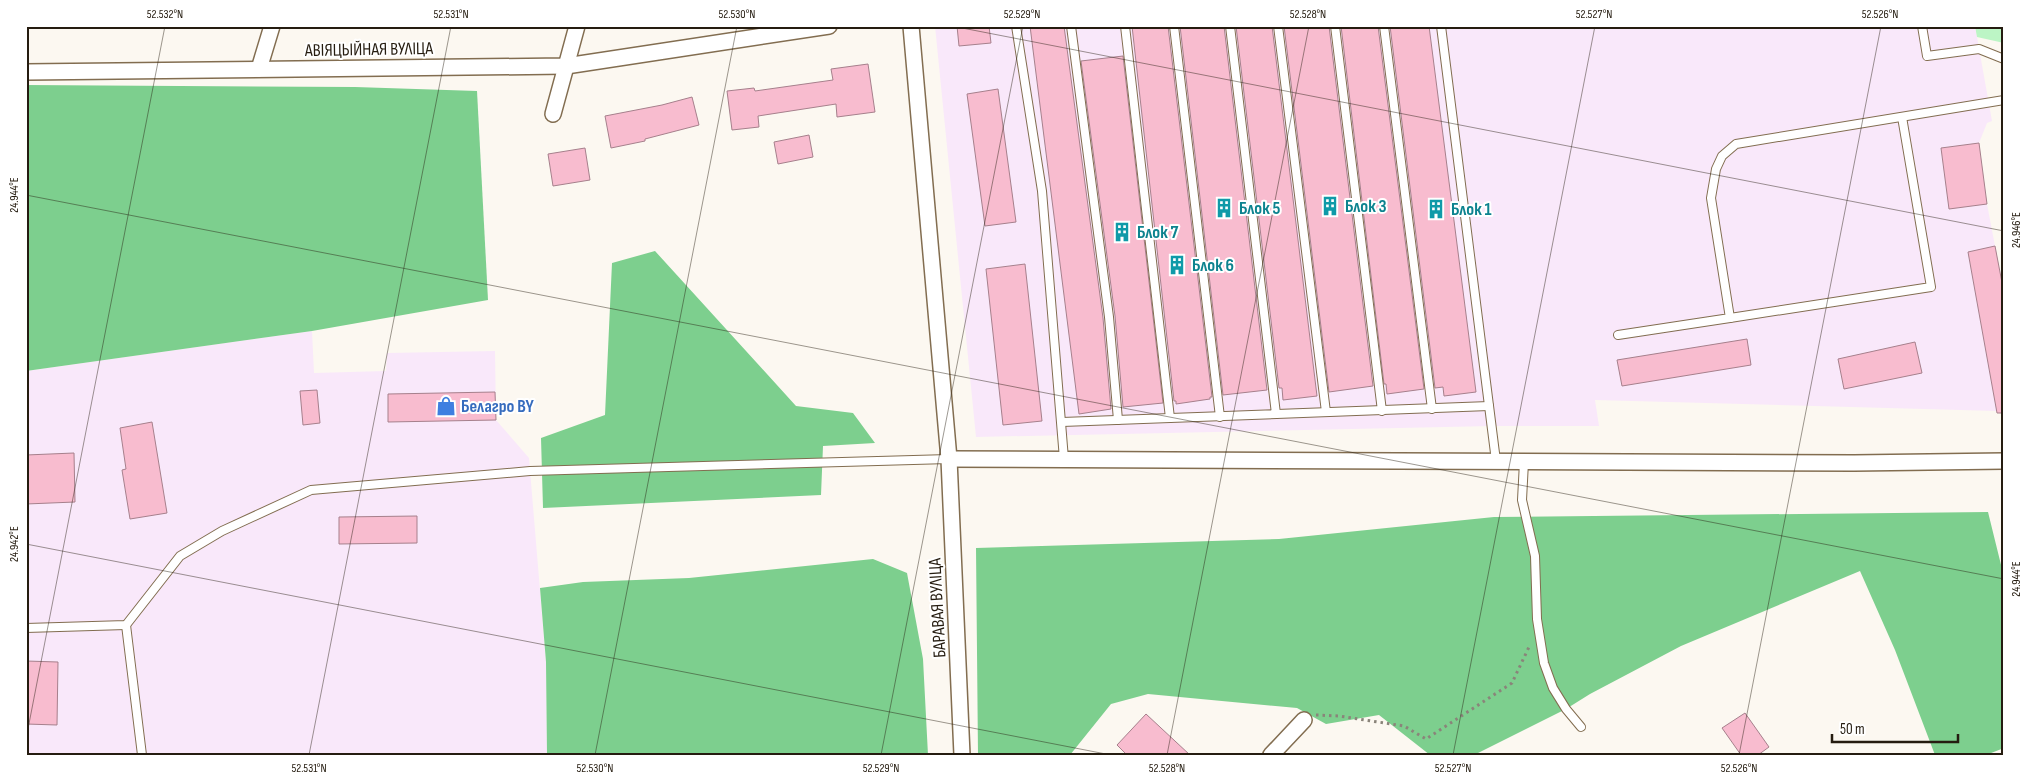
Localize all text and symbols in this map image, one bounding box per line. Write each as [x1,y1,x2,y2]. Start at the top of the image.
text: 52.532°N [147,7,183,22]
text: 52.531°N [433,7,469,22]
text: 52.530°N [719,7,755,22]
text: 52.529°N [1004,7,1040,22]
text: 52.528°N [1290,7,1326,22]
text: 52.527°N [1576,7,1612,22]
text: 52.526°N [1862,7,1898,22]
street label: АВІЯЦЫЙНАЯ ВУЛІЦА [304,38,434,61]
text: 24.944°E [7,177,22,213]
building icon: Блок 3 [1319,195,1341,217]
place label: Блок 3 [1345,196,1387,217]
building icon: Блок 5 [1213,197,1235,219]
place label: Блок 5 [1239,198,1281,219]
building icon: Блок 1 [1425,198,1447,220]
place label: Блок 1 [1451,199,1492,220]
text: 24.946°E [2009,212,2024,248]
building icon: Блок 7 [1111,221,1133,243]
place label: Блок 7 [1137,222,1179,243]
building icon: Блок 6 [1166,254,1188,276]
place label: Блок 6 [1192,255,1234,276]
shop icon: Белагро BY [435,395,457,417]
place label: Белагро BY [461,396,535,417]
text: 24.942°E [7,526,22,562]
street label: БАРАВАЯ ВУЛІЦА [924,557,951,658]
text: 24.944°E [2009,561,2024,597]
scale bar [1832,711,1959,743]
text: 50 m [1840,720,1865,739]
text: 52.531°N [291,761,327,776]
text: 52.530°N [577,761,613,776]
text: 52.529°N [863,761,899,776]
text: 52.528°N [1149,761,1185,776]
text: 52.527°N [1435,761,1471,776]
text: 52.526°N [1721,761,1757,776]

